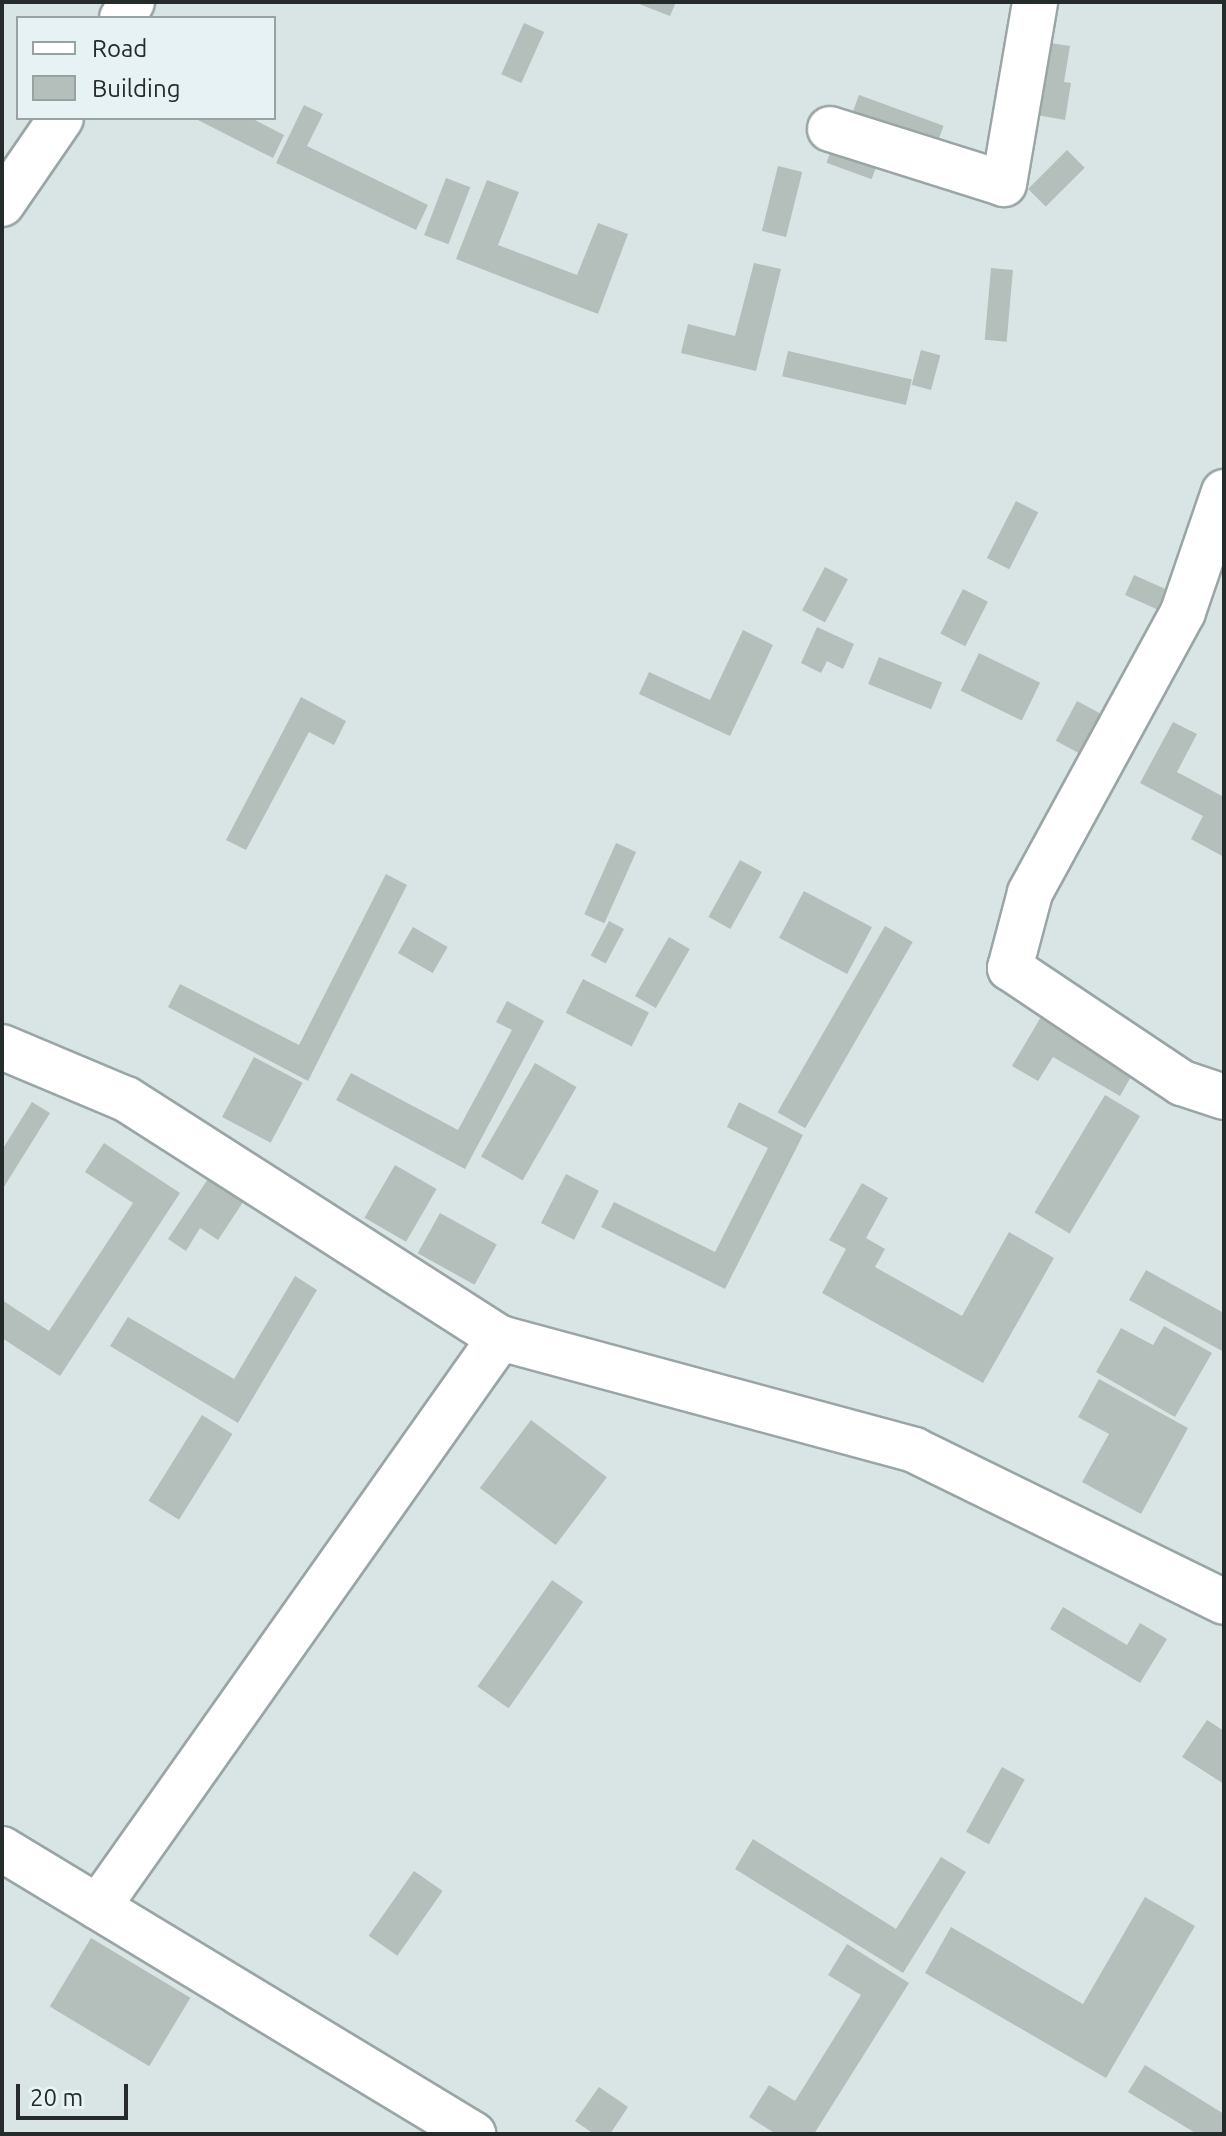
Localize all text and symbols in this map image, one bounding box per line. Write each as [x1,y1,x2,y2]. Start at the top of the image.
legend [16,16,276,120]
text: Road [92,35,147,62]
text: Building [92,75,180,102]
scale bar [20,2068,132,2118]
text: 20 m [30,2084,83,2111]

